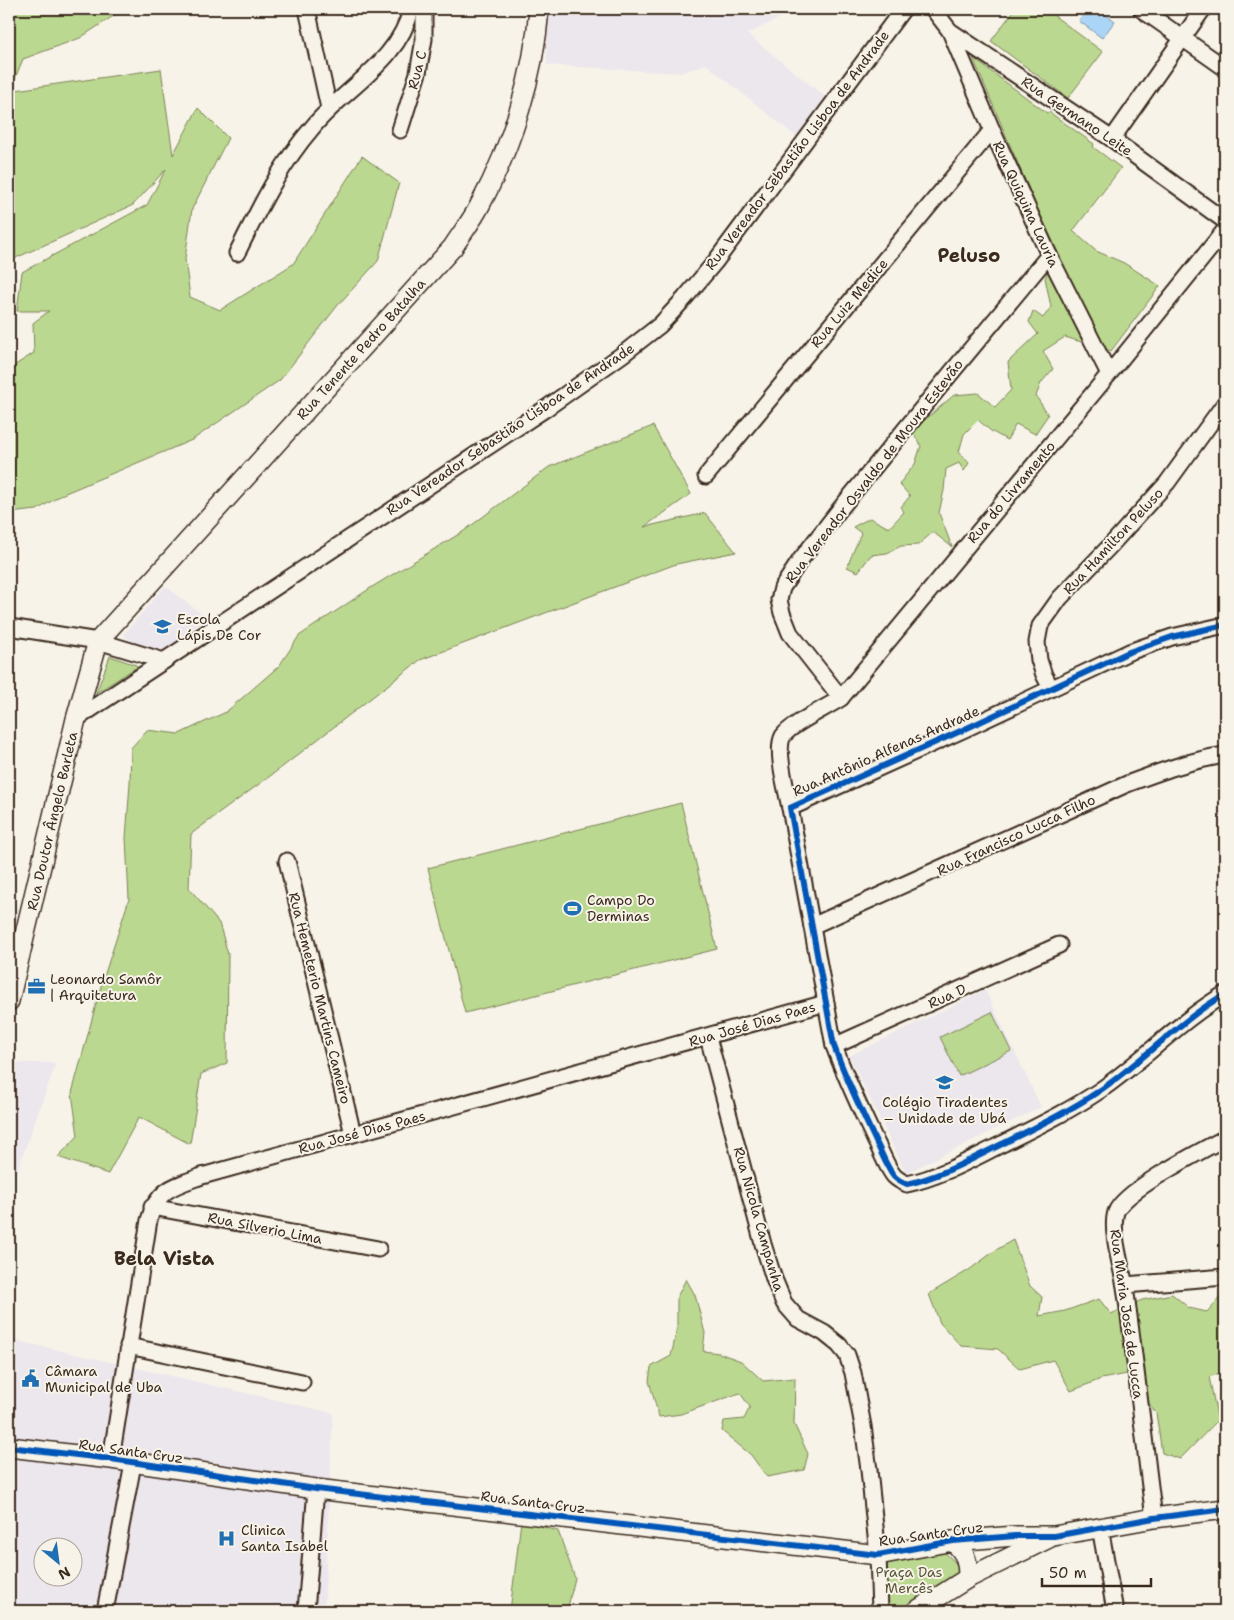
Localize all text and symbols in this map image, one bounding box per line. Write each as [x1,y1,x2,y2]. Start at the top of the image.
street label: Rua Vereador Sebastião Lisboa de Andrade [701,27,893,273]
street label: Rua C [404,49,430,91]
street label: Rua Germano Leite [1018,72,1136,160]
street label: Rua Quiquina Lauria [989,138,1063,270]
district label: Peluso [938,243,1000,268]
street label: Rua Luiz Medice [806,255,892,351]
street label: Rua Tenente Pedro Batalha [293,274,430,424]
street label: Rua Vereador Sebastião Lisboa de Andrade [383,339,637,519]
street label: Rua Vereador Osvaldo de Moura Estevão [781,356,967,586]
street label: Rua do Livramento [963,437,1059,547]
street label: Rua Hamilton Peluso [1059,484,1167,598]
place label: Escola Lápis De Cor [177,610,262,644]
school or university icon: Escola Lápis De Cor [153,617,173,637]
street label: Rua Antônio Alfenas Andrade [790,702,982,800]
street label: Rua Doutor Ângelo Barleta [23,730,81,912]
street label: Rua Francisco Lucca Filho [934,790,1098,880]
street label: Rua Hemeterio Martins Cameiro [285,890,355,1106]
place label: Campo Do Derminas [587,891,655,925]
sports icon: Campo Do Derminas [563,898,583,918]
place label: Leonardo Samôr | Arquitetura [50,970,162,1004]
office icon: Leonardo Samôr | Arquitetura [26,977,46,997]
street label: Rua D [925,980,969,1012]
street label: Rua José Dias Paes [687,997,817,1051]
school or university icon: Colégio Tiradentes – Unidade de Ubá [935,1072,955,1092]
place label: Colégio Tiradentes – Unidade de Ubá [882,1093,1008,1127]
street label: Rua José Dias Paes [296,1106,428,1158]
street label: Rua Nicola Campanha [730,1145,788,1294]
street label: Rua Silverio Lima [206,1208,324,1248]
street label: Rua Maria José de Lucca [1106,1228,1148,1400]
district label: Bela Vista [114,1246,214,1271]
place label: Câmara Municipal de Uba [45,1362,163,1396]
public building icon: Câmara Municipal de Uba [21,1369,41,1389]
street label: Rua Santa Cruz [78,1435,184,1467]
street label: Rua Santa Cruz [480,1487,586,1517]
street label: Rua Santa Cruz [878,1518,984,1550]
place label: Clinica Santa Isabel [241,1521,329,1555]
hospital icon: Clinica Santa Isabel [217,1528,237,1548]
north arrow [32,1538,82,1588]
scale bar [1042,1555,1150,1587]
text: N [55,1563,74,1584]
park label: Praça Das Mercês [875,1563,943,1597]
text: 50 m [1049,1563,1087,1583]

